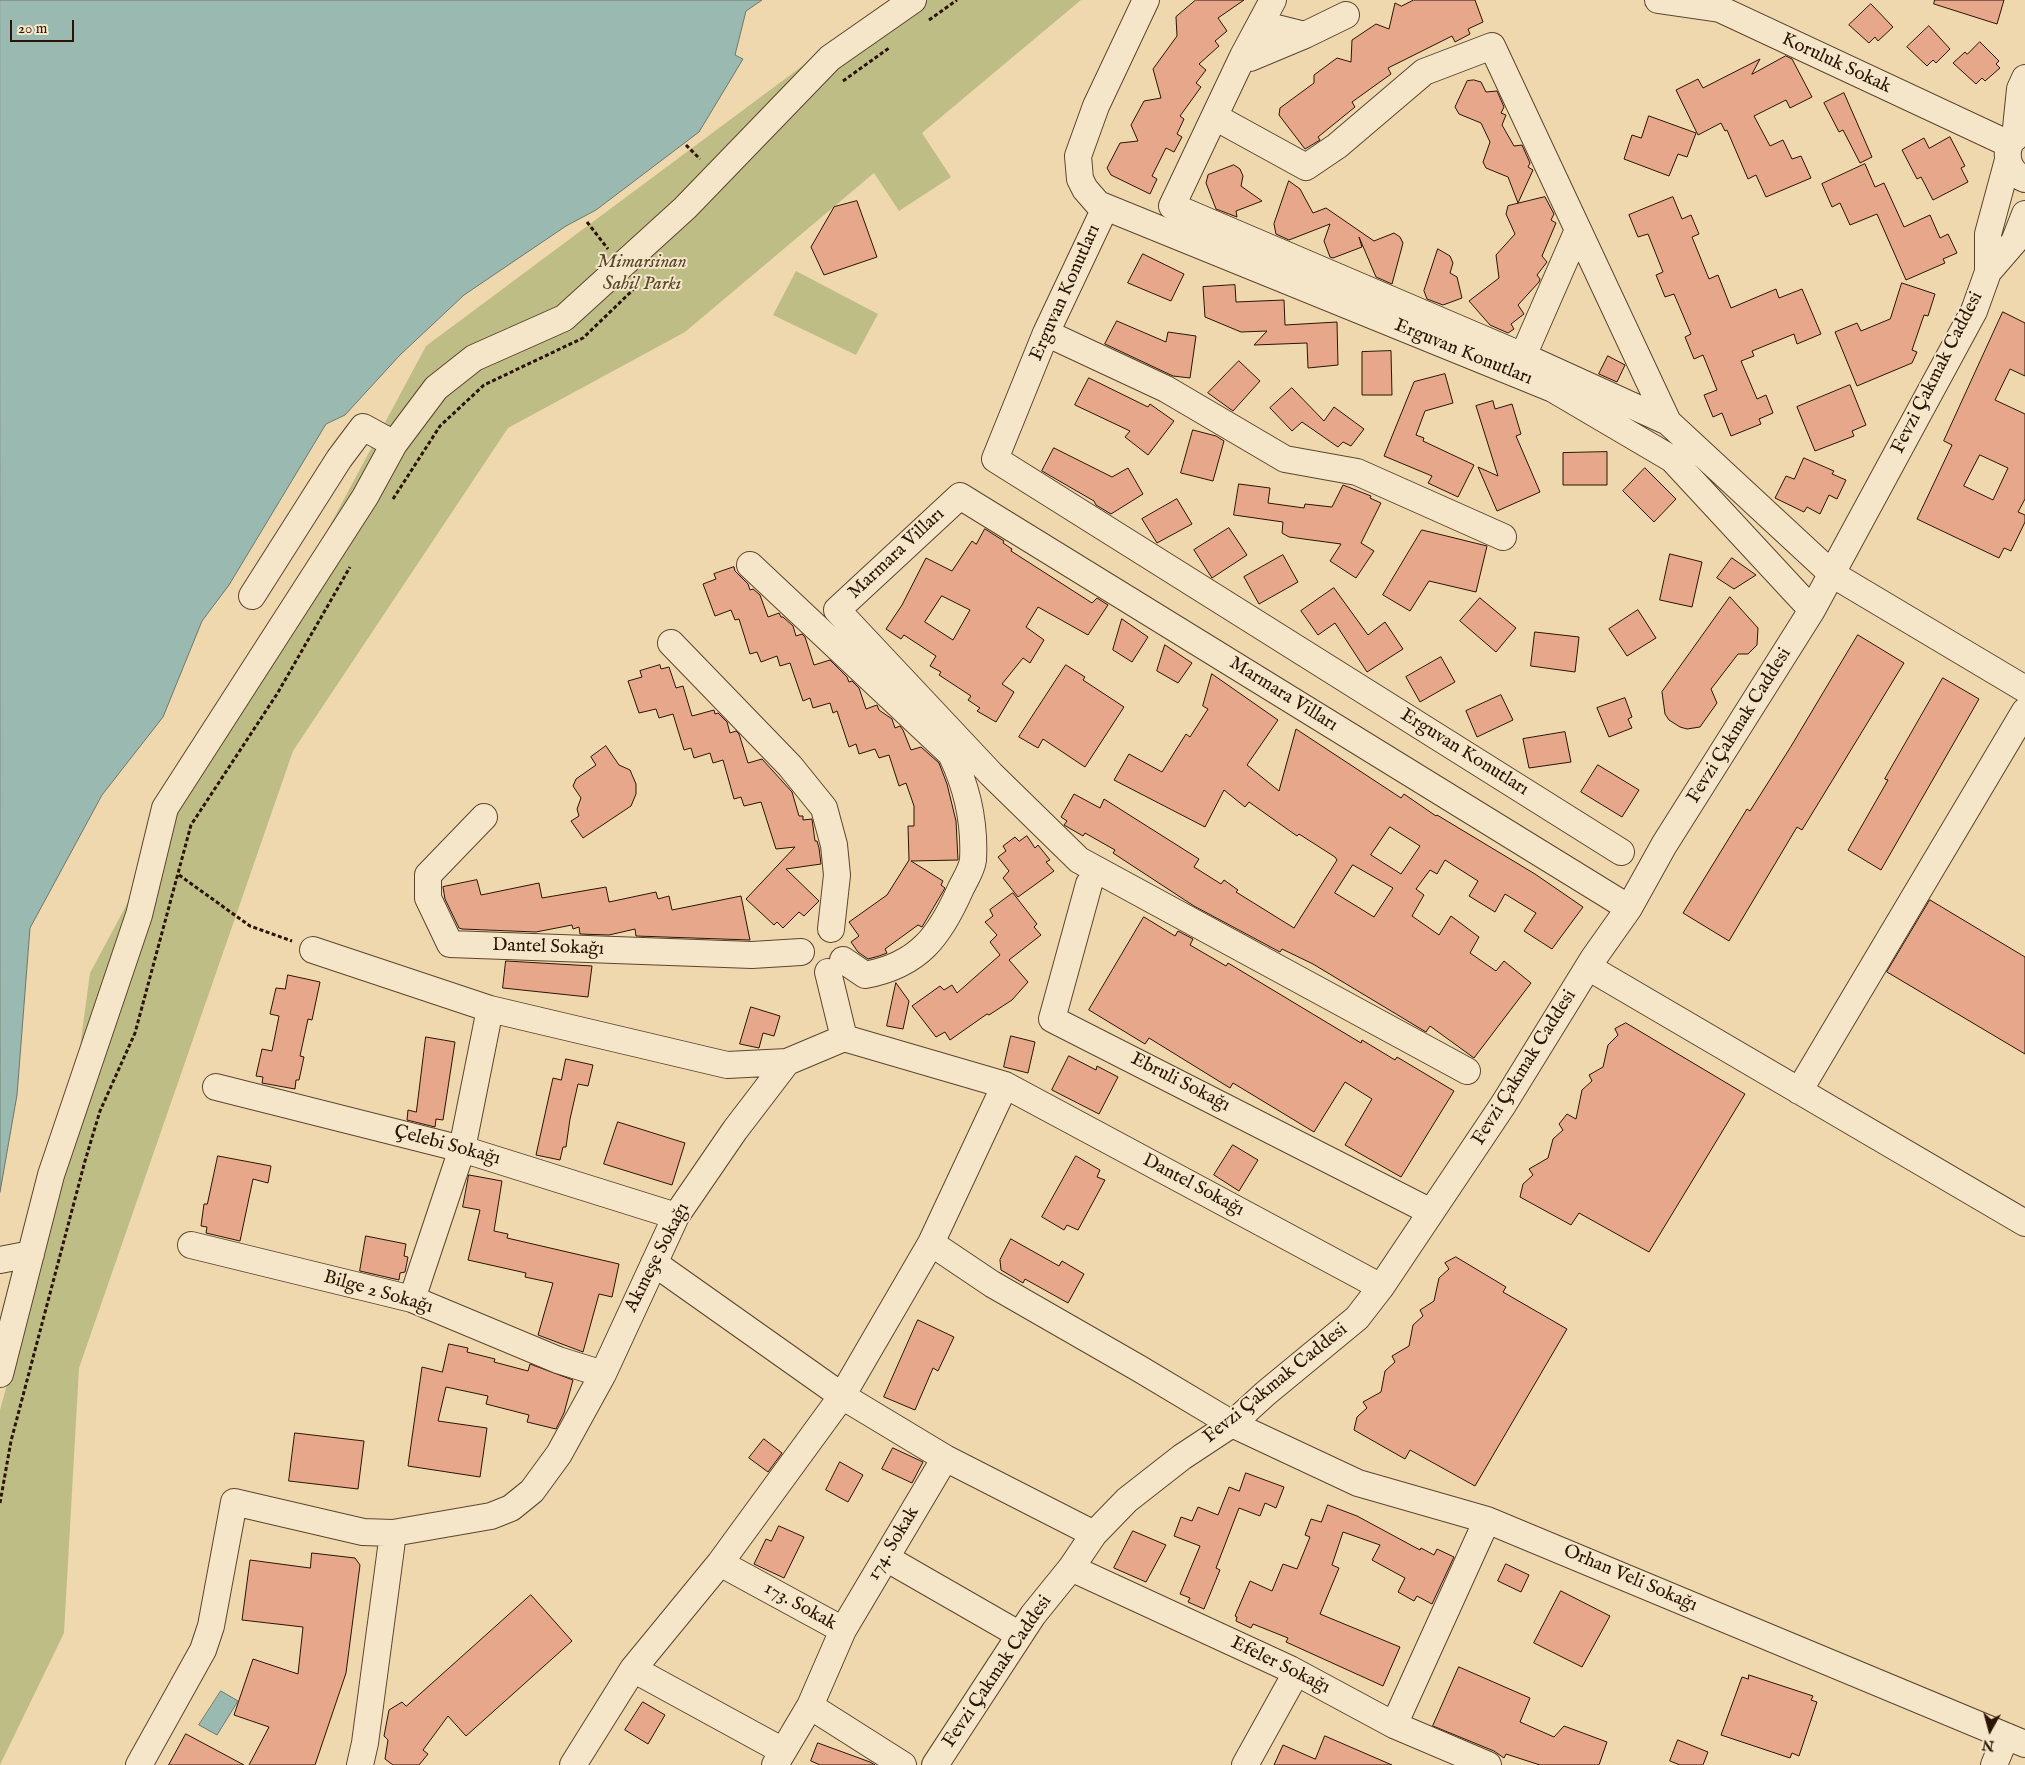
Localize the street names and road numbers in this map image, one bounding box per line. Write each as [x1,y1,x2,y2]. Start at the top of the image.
street label: Koruluk Sokak [1778,29,1894,99]
street label: Erguvan Konutları [1026,221,1106,365]
street label: Fevzi Çakmak Caddesi [1887,288,1989,458]
street label: Erguvan Konutları [1391,315,1535,391]
street label: Marmara Vilları [844,504,950,604]
street label: Fevzi Çakmak Caddesi [1683,644,1797,808]
street label: Marmara Vilları [1225,653,1341,737]
street label: Erguvan Konutları [1396,704,1532,802]
street label: Dantel Sokağı [492,935,604,961]
street label: Fevzi Çakmak Caddesi [1468,986,1582,1150]
street label: Ebruli Sokağı [1127,1048,1233,1118]
street label: Çelebi Sokağı [391,1121,503,1171]
street label: Dantel Sokağı [1138,1150,1248,1222]
street label: Akmeşe Sokağı [621,1200,695,1316]
street label: Bilge 2 Sokağı [321,1267,435,1319]
street label: Fevzi Çakmak Caddesi [1199,1319,1353,1449]
street label: 174. Sokak [863,1503,925,1585]
street label: Orhan Veli Sokağı [1559,1540,1701,1618]
street label: 173. Sokak [760,1578,840,1636]
street label: Fevzi Çakmak Caddesi [939,1592,1057,1752]
street label: Efeler Sokağı [1227,1632,1333,1700]

